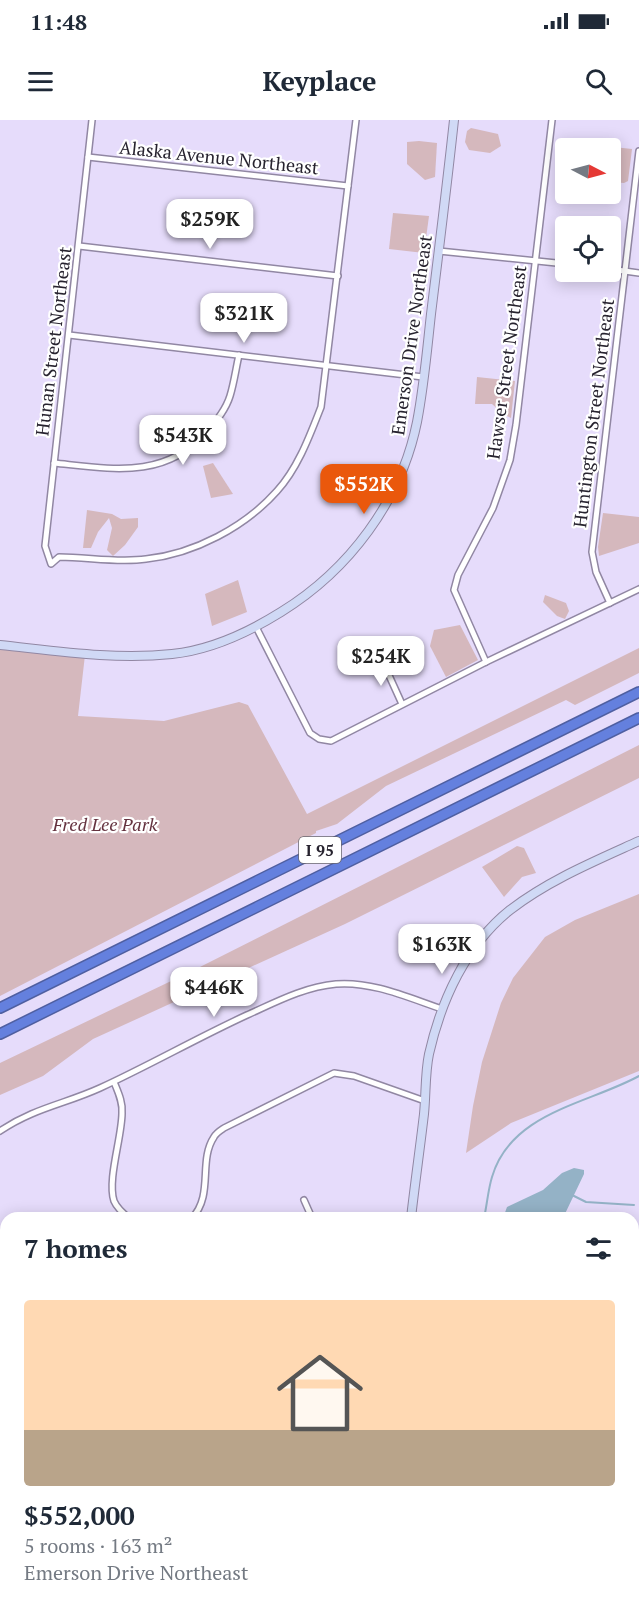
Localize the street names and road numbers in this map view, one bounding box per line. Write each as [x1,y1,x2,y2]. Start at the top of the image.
street label: Alaska Avenue Northeast [118,135,320,179]
street label: Emerson Drive Northeast [385,233,437,437]
street label: Hunan Street Northeast [29,245,77,437]
street label: Hawser Street Northeast [480,263,532,461]
street label: Huntington Street Northeast [567,297,619,529]
road number: I 95 [299,837,341,863]

